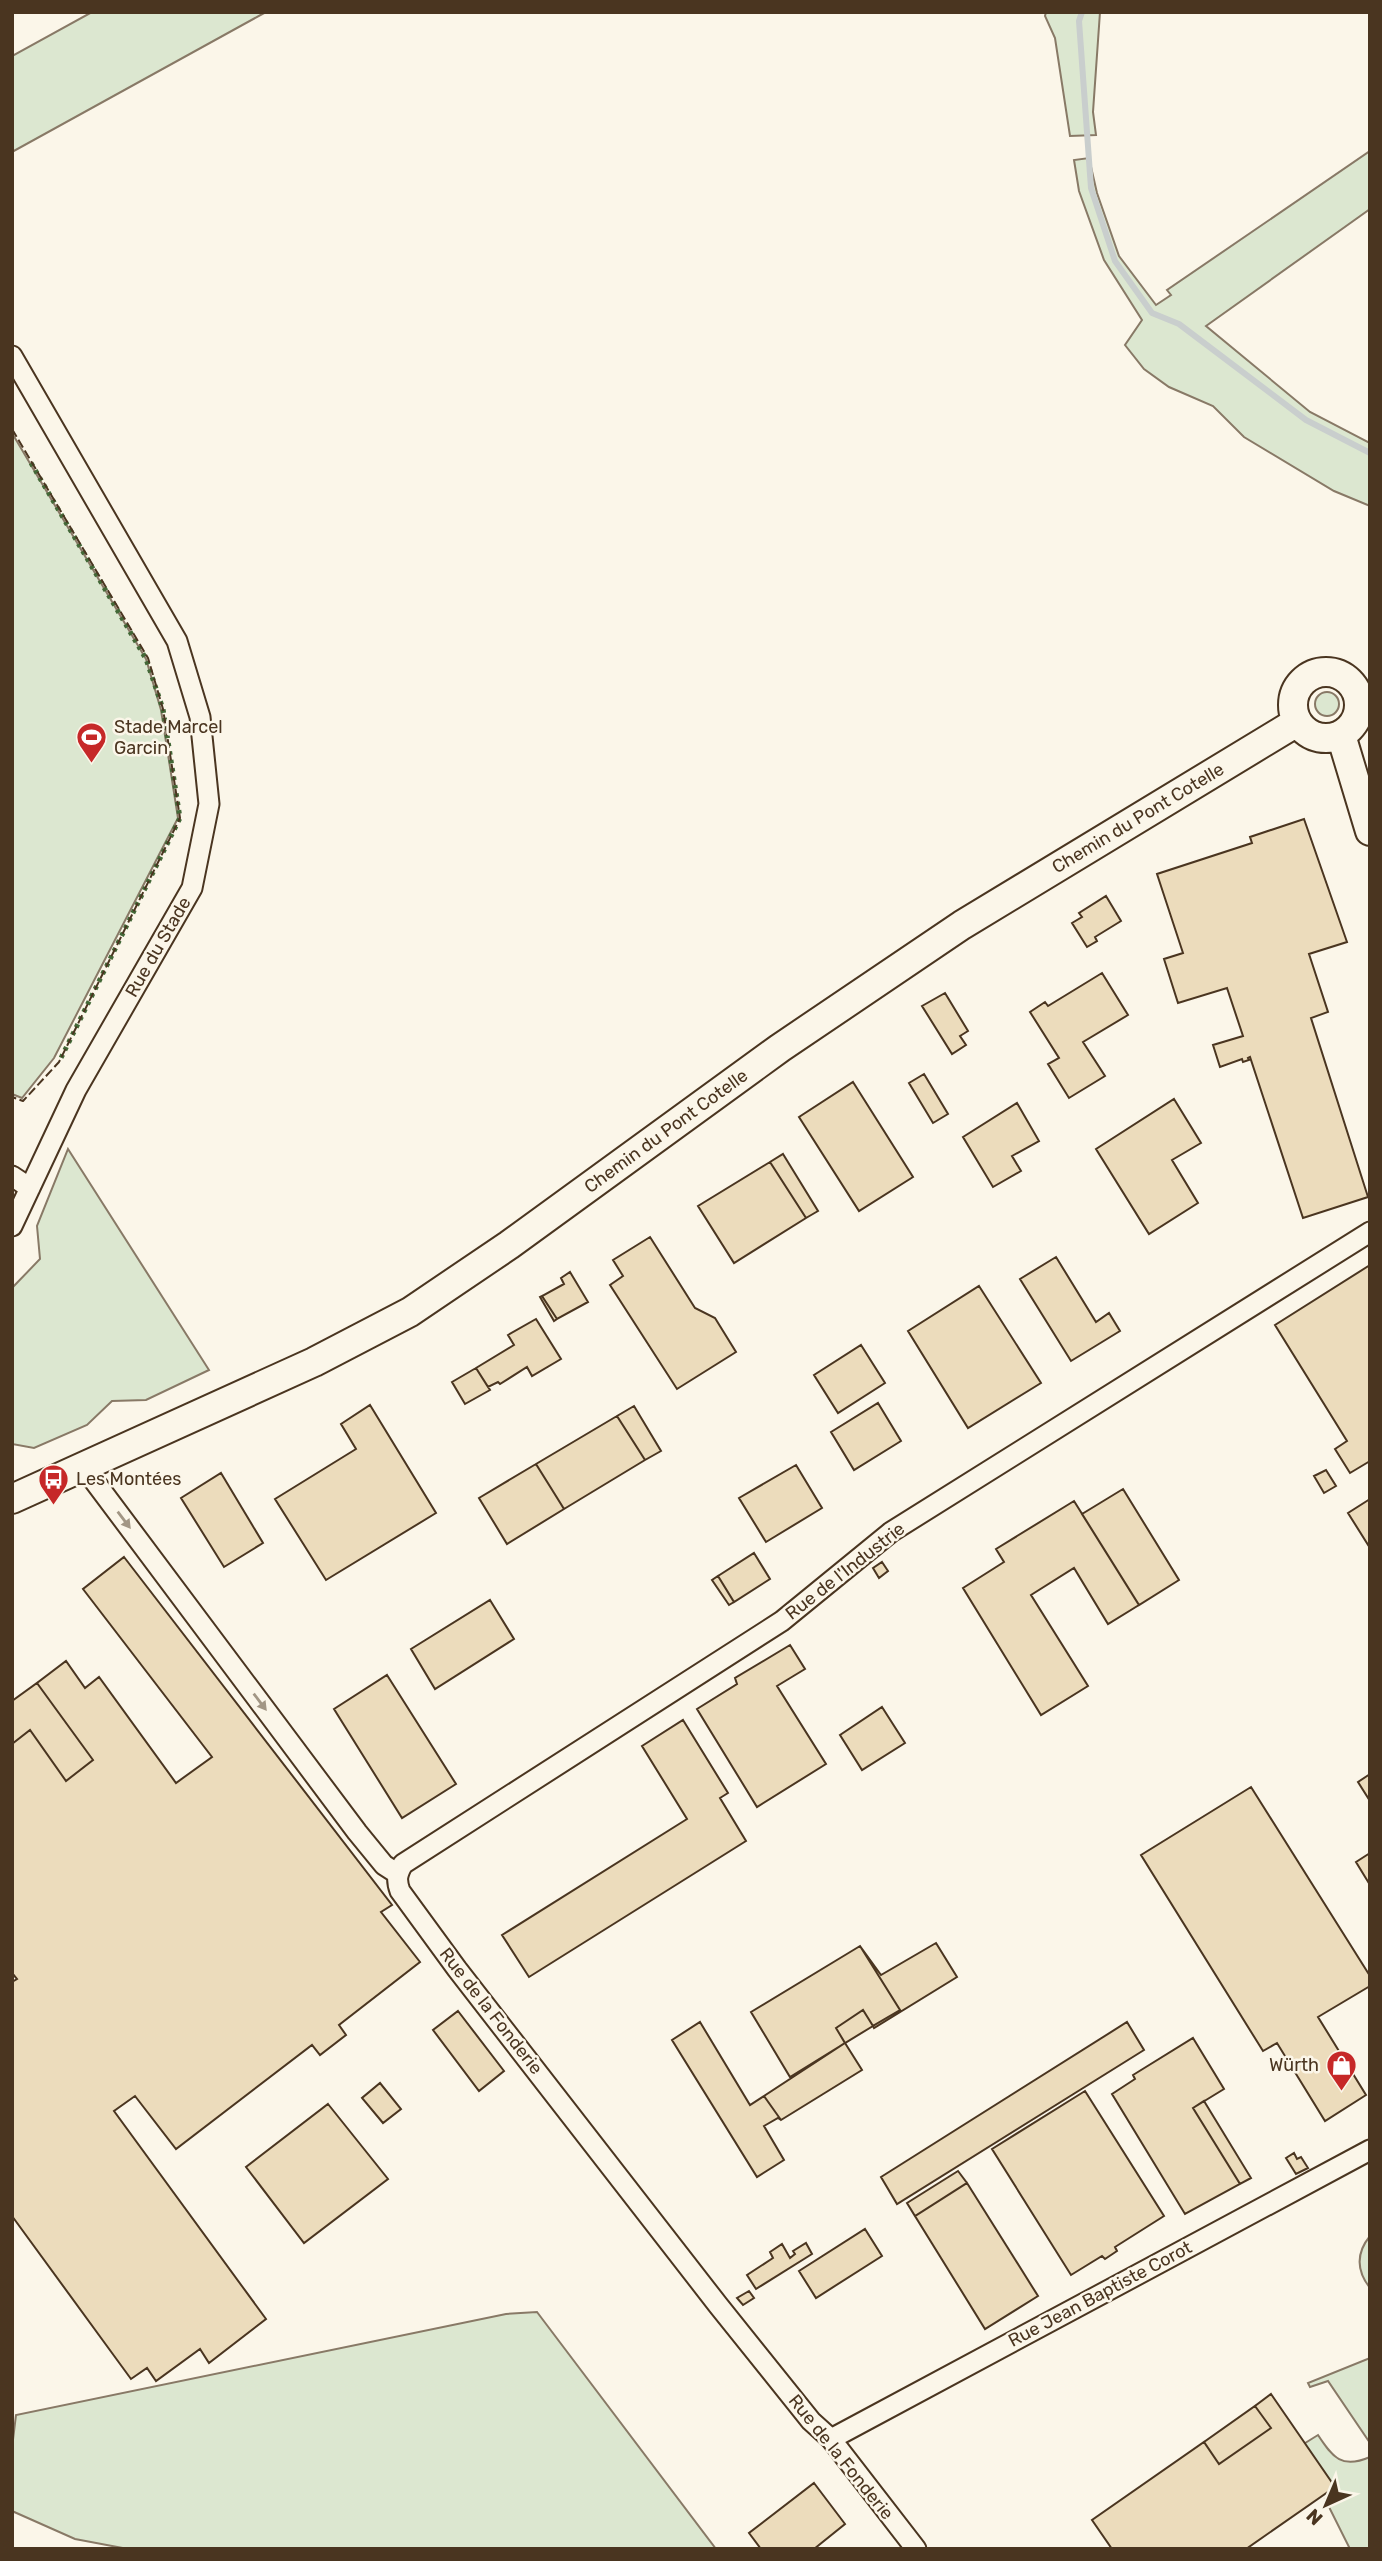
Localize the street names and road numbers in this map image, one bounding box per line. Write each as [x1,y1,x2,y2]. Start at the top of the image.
street label: Chemin du Pont Cotelle [1048,758,1228,878]
street label: Rue du Stade [120,893,196,1001]
street label: Chemin du Pont Cotelle [580,1064,752,1198]
street label: Rue de l'Industrie [781,1518,909,1624]
street label: Rue de la Fonderie [435,1943,547,2079]
street label: Rue Jean Baptiste Corot [1004,2236,1196,2352]
street label: Rue de la Fonderie [784,2390,898,2524]

